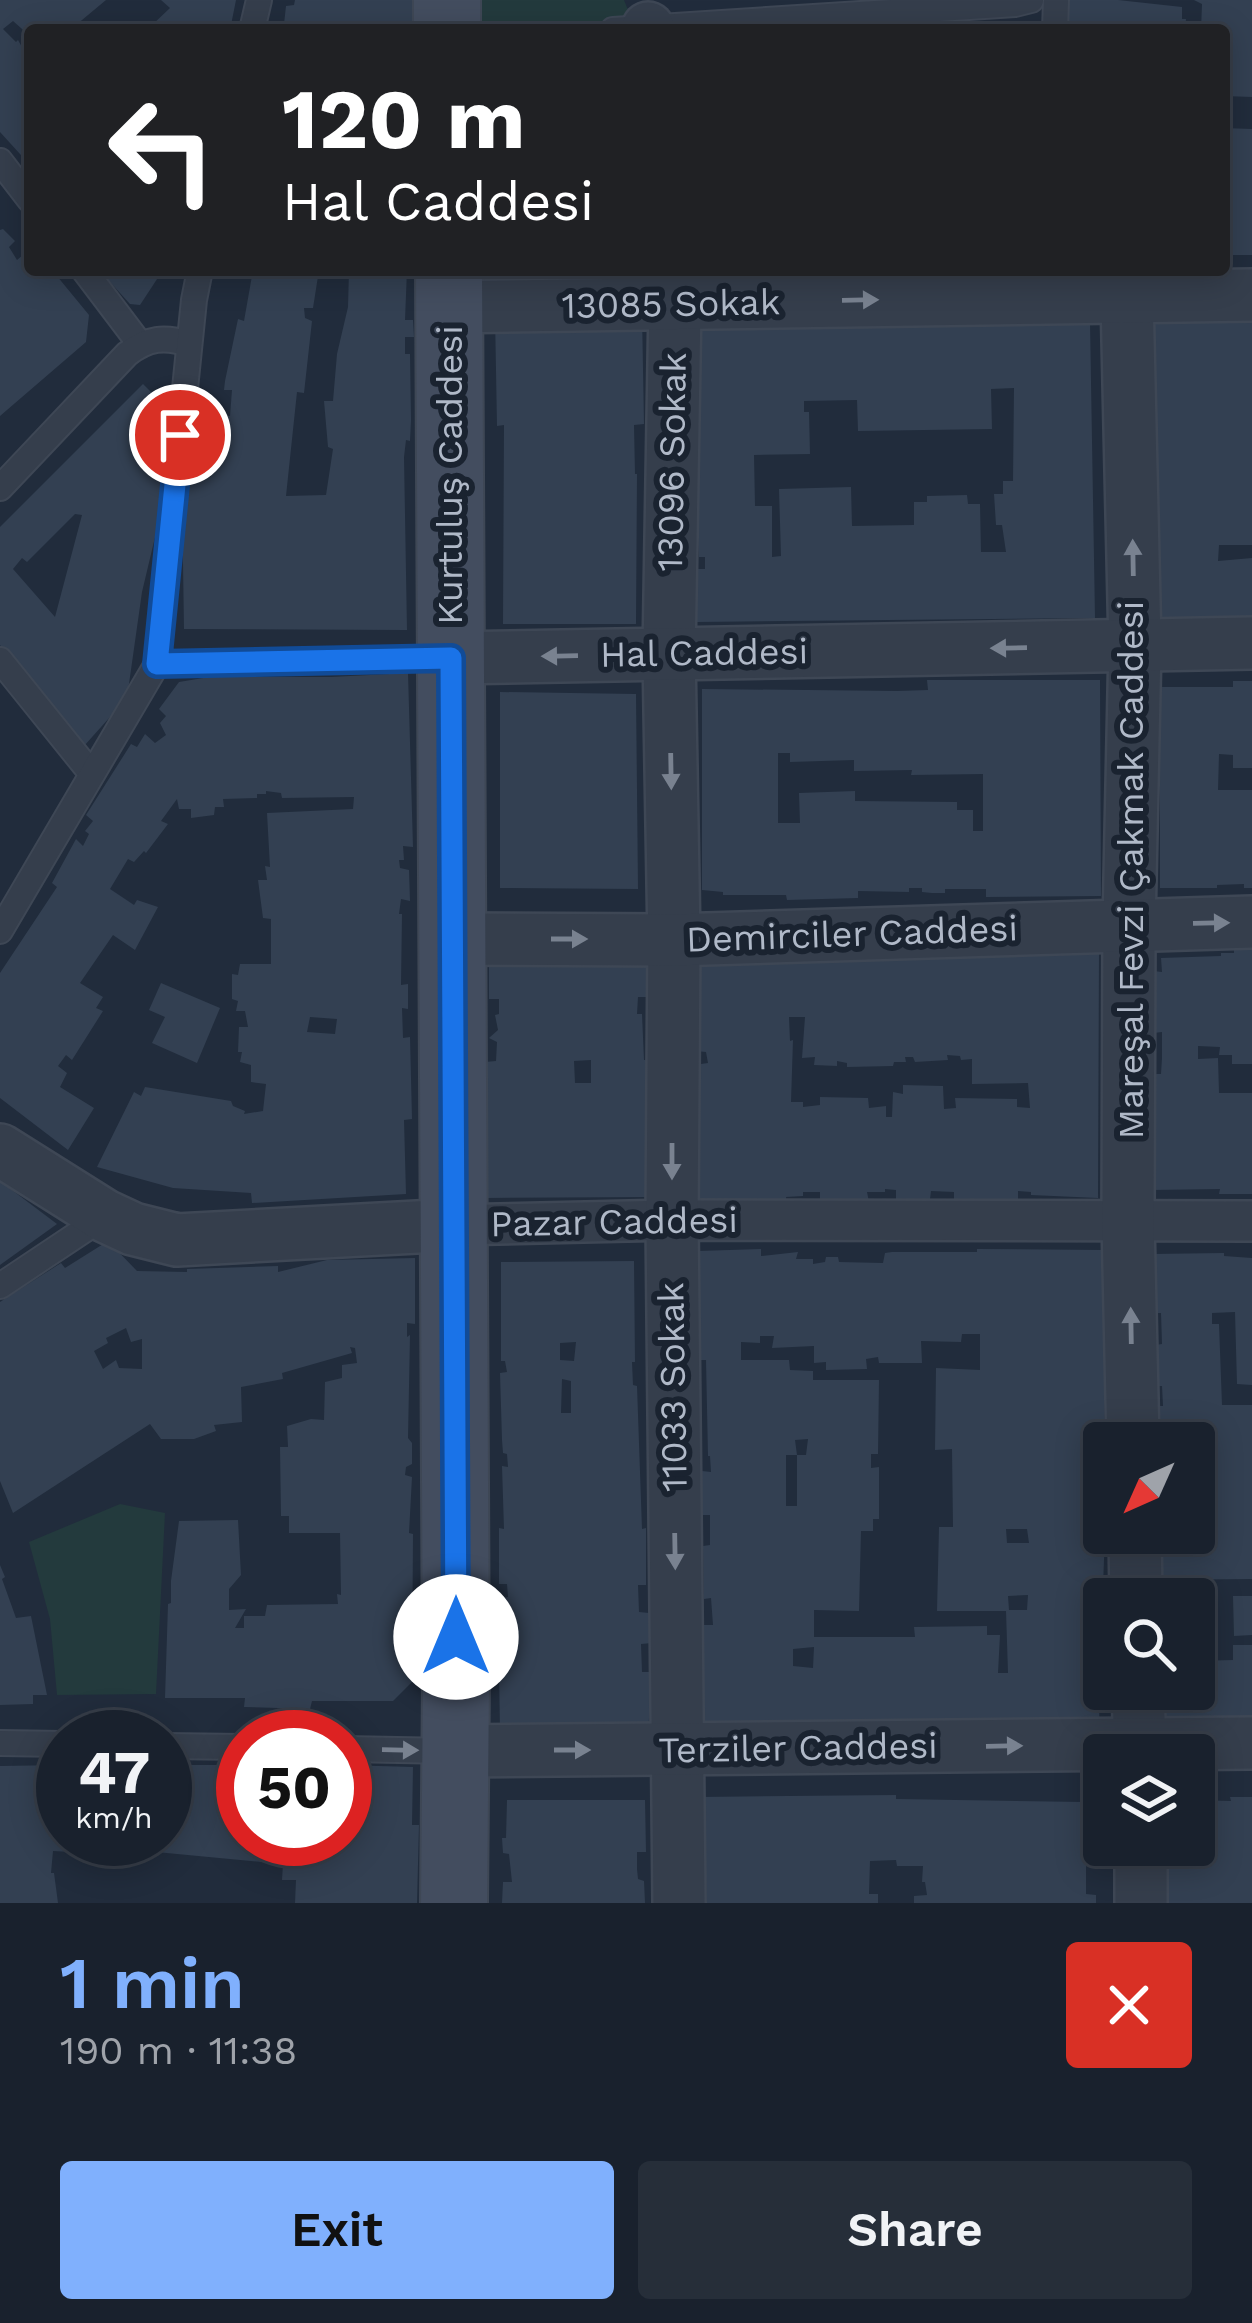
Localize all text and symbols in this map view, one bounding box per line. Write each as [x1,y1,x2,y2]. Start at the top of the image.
text: 120 m [282,70,525,168]
icon: left [84,72,240,228]
text: Hal Caddesi [282,170,594,233]
street label: 13085 Sokak [561,281,781,327]
one-way arrow [842,291,880,310]
street label: Kurtuluş Caddesi [429,325,471,625]
street label: 13096 Sokak [649,352,695,572]
pin [129,384,231,486]
icon: arrive [147,402,213,468]
one-way arrow [1123,538,1142,576]
street label: Mareşal Fevzi Çakmak Caddesi [1110,601,1152,1139]
street label: Hal Caddesi [600,630,808,676]
one-way arrow [989,638,1027,657]
one-way arrow [540,647,578,666]
one-way arrow [661,753,680,791]
street label: Demirciler Caddesi [685,907,1019,961]
one-way arrow [1193,913,1231,932]
one-way arrow [551,929,589,949]
one-way arrow [662,1143,682,1181]
street label: Pazar Caddesi [490,1199,738,1245]
street label: 11033 Sokak [650,1282,696,1492]
one-way arrow [1121,1306,1140,1344]
north arrow [1083,1422,1215,1554]
map controls [1083,1422,1215,1866]
one-way arrow [665,1533,685,1571]
position arrow [393,1574,519,1700]
button: search [1083,1578,1215,1710]
speed limit sign: 50 [216,1710,372,1866]
street label: Terziler Caddesi [658,1725,938,1771]
button: layers [1083,1734,1215,1866]
one-way arrow [986,1736,1024,1755]
text: 47 [78,1737,150,1808]
one-way arrow [382,1740,420,1759]
one-way arrow [554,1740,592,1760]
text: km/h [75,1800,153,1835]
text: 1 min [60,1941,245,2025]
button: close [1066,1942,1192,2068]
text: 190 m · 11:38 [60,2028,297,2073]
button: Exit [60,2161,614,2299]
button: Share [638,2161,1192,2299]

